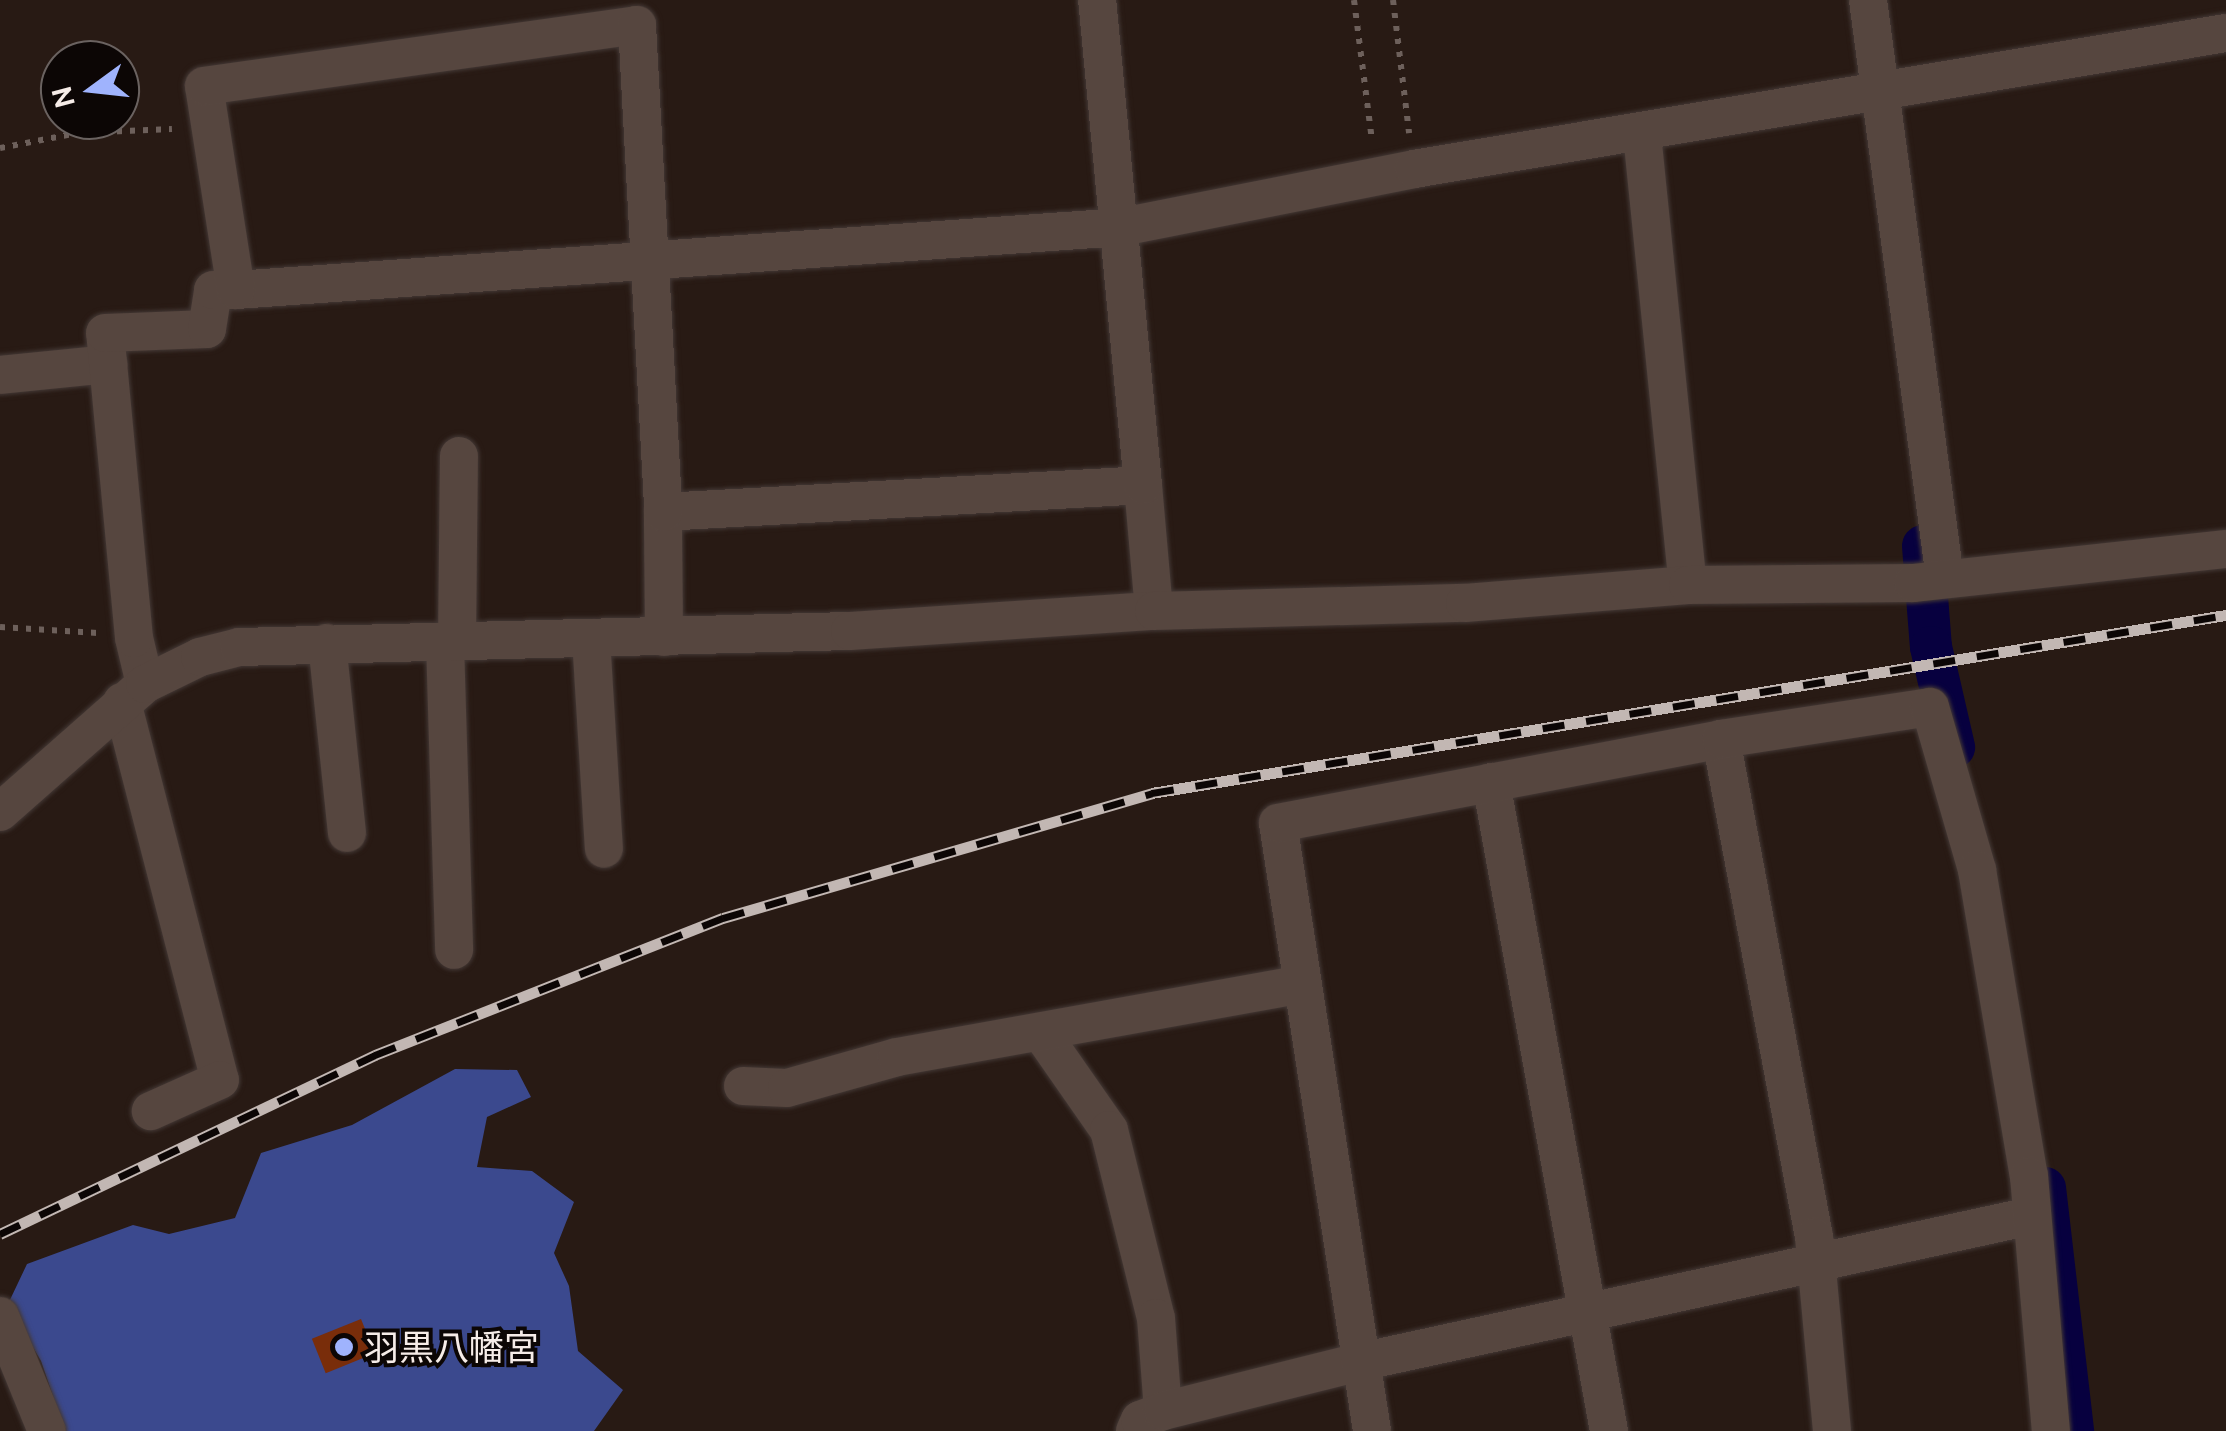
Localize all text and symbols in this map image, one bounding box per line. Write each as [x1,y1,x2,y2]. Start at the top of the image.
north arrow [40,40,140,140]
text: N [45,83,80,111]
place label: 羽黒八幡宮 [364,1326,539,1368]
marker: 羽黒八幡宮 [333,1336,355,1358]

